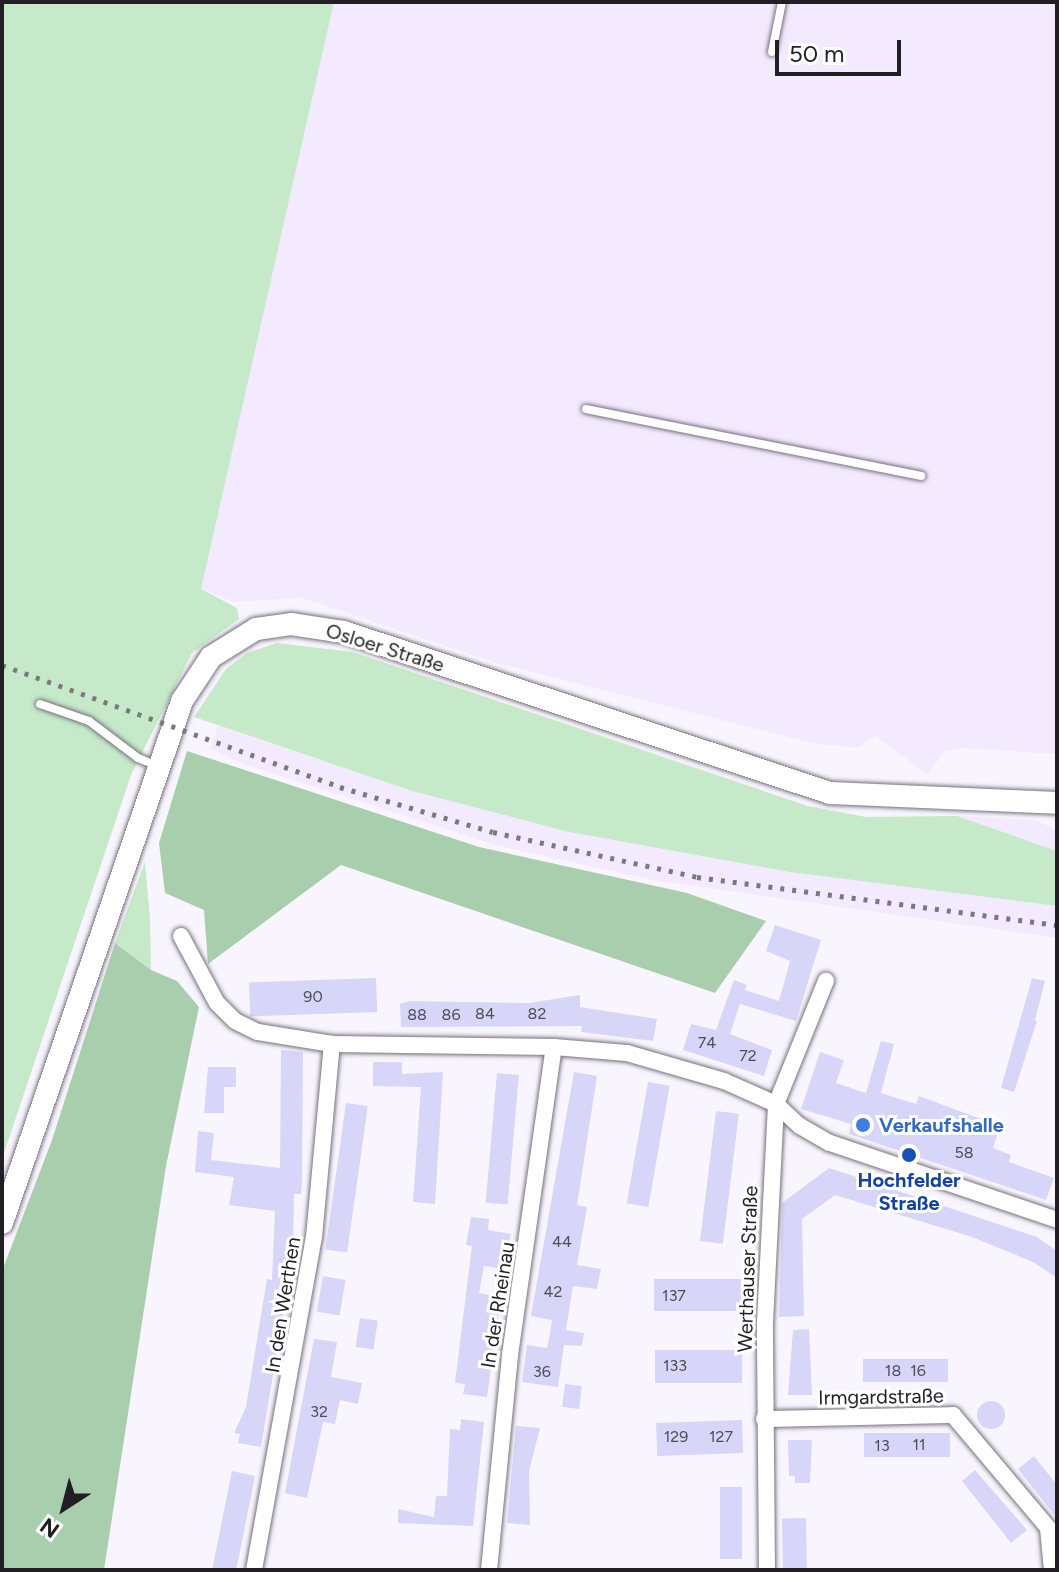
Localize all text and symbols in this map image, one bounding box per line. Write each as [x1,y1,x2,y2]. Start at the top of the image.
scale bar [779,24,905,74]
text: 50 m [789,39,845,68]
street label: Osloer Straße [323,619,447,677]
house number: 90 [303,987,323,1007]
house number: 84 [475,1004,495,1024]
house number: 82 [528,1004,546,1024]
house number: 88 [407,1005,427,1025]
house number: 86 [442,1005,460,1025]
house number: 74 [698,1033,716,1053]
house number: 72 [739,1046,757,1066]
place label: Verkaufshalle [879,1113,1004,1137]
marker: Verkaufshalle [854,1116,872,1134]
house number: 58 [954,1143,974,1163]
marker: Hochfelder Straße [900,1146,918,1164]
place label: Hochfelder Straße [857,1168,961,1215]
street label: Werthauser Straße [733,1185,763,1353]
house number: 44 [552,1232,572,1252]
street label: In den Werthen [260,1235,306,1375]
street label: In der Rheinau [476,1240,520,1370]
house number: 42 [544,1282,562,1302]
house number: 137 [662,1286,686,1306]
house number: 133 [663,1356,687,1376]
house number: 18 [885,1361,901,1381]
house number: 16 [910,1361,926,1381]
house number: 36 [533,1362,551,1382]
street label: Irmgardstraße [818,1384,944,1410]
house number: 32 [310,1402,328,1422]
house number: 129 [664,1427,688,1447]
house number: 127 [709,1427,733,1447]
house number: 11 [912,1435,926,1455]
house number: 13 [874,1436,890,1456]
north arrow [24,1468,104,1548]
text: N [35,1512,64,1544]

